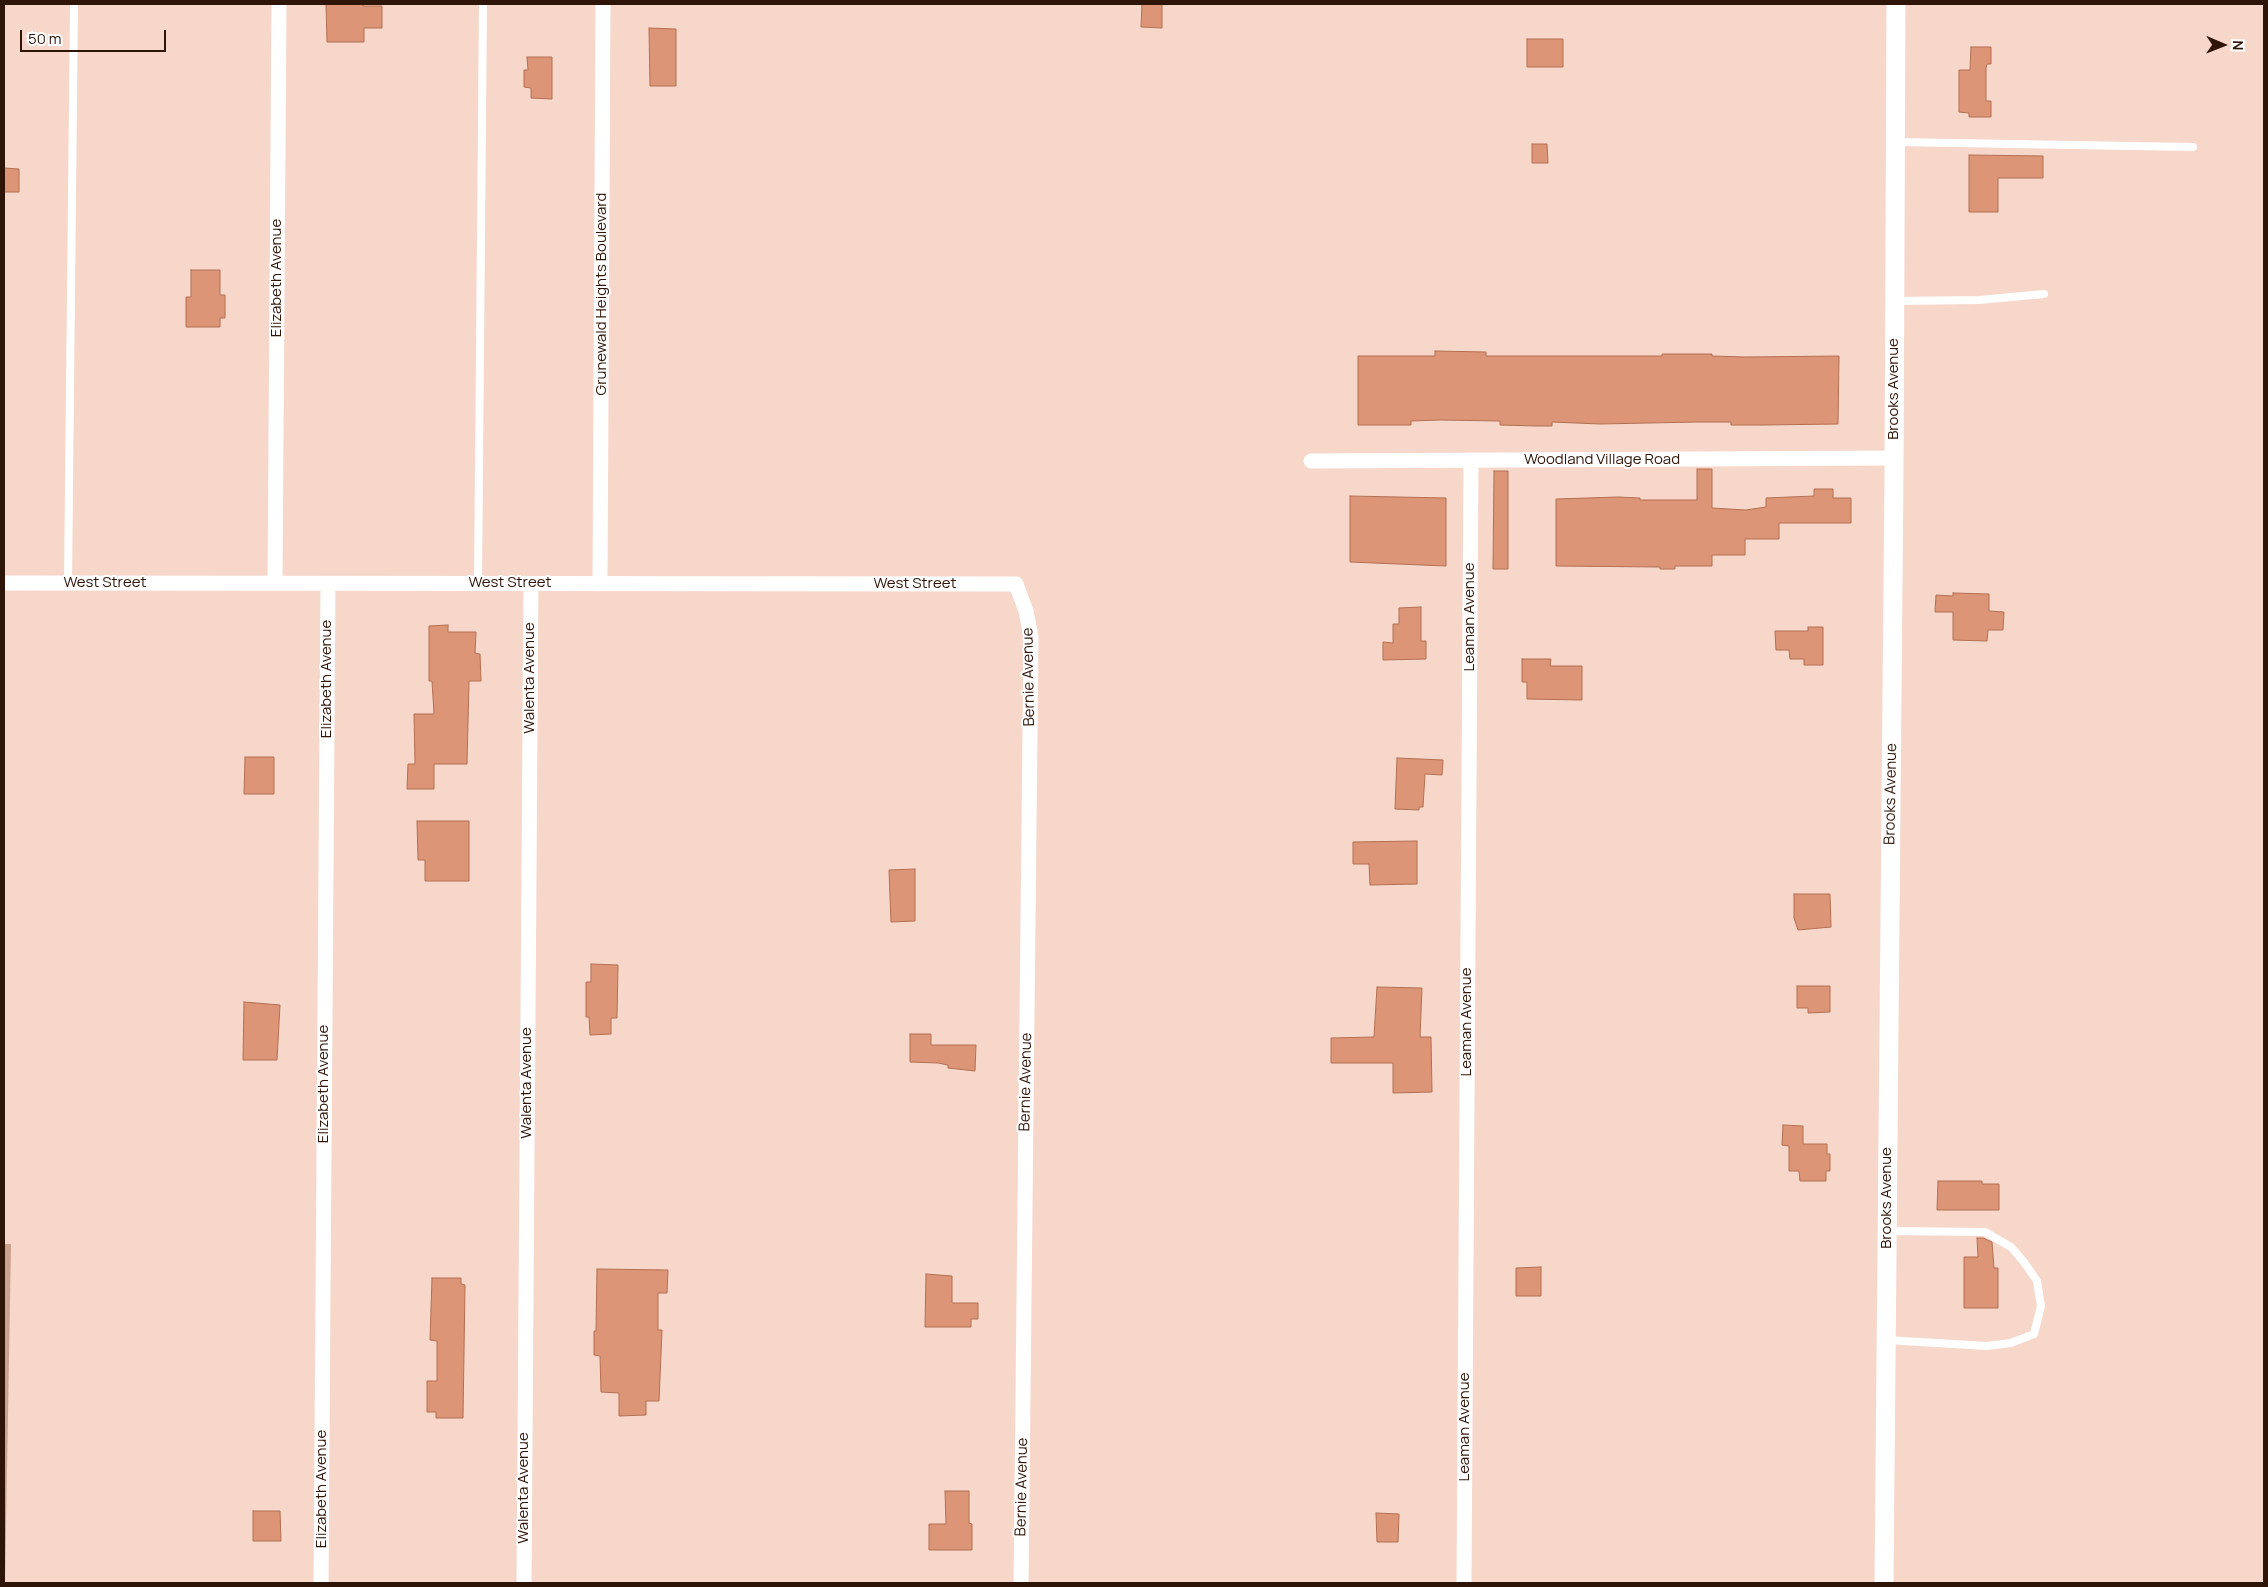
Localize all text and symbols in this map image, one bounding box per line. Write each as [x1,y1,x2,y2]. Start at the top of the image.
scale bar [22,20,169,52]
north arrow [2198,20,2248,70]
text: 50 m [28,28,62,49]
text: N [2229,40,2248,50]
street label: Grunewald Heights Boulevard [593,193,611,395]
street label: Elizabeth Avenue [268,219,286,337]
street label: Brooks Avenue [1885,338,1903,440]
street label: Woodland Village Road [1524,451,1680,469]
street label: Leaman Avenue [1461,563,1479,671]
street label: West Street [64,574,146,592]
street label: West Street [469,574,551,592]
street label: West Street [874,575,956,593]
street label: Elizabeth Avenue [318,620,336,738]
street label: Walenta Avenue [521,622,539,734]
street label: Bernie Avenue [1019,627,1039,727]
street label: Brooks Avenue [1881,743,1901,845]
street label: Leaman Avenue [1458,968,1476,1076]
street label: Elizabeth Avenue [315,1025,333,1143]
street label: Walenta Avenue [518,1027,536,1139]
street label: Bernie Avenue [1016,1032,1036,1132]
street label: Brooks Avenue [1878,1147,1896,1249]
street label: Leaman Avenue [1456,1373,1474,1481]
street label: Elizabeth Avenue [313,1430,331,1548]
street label: Walenta Avenue [515,1432,533,1544]
street label: Bernie Avenue [1012,1437,1032,1537]

